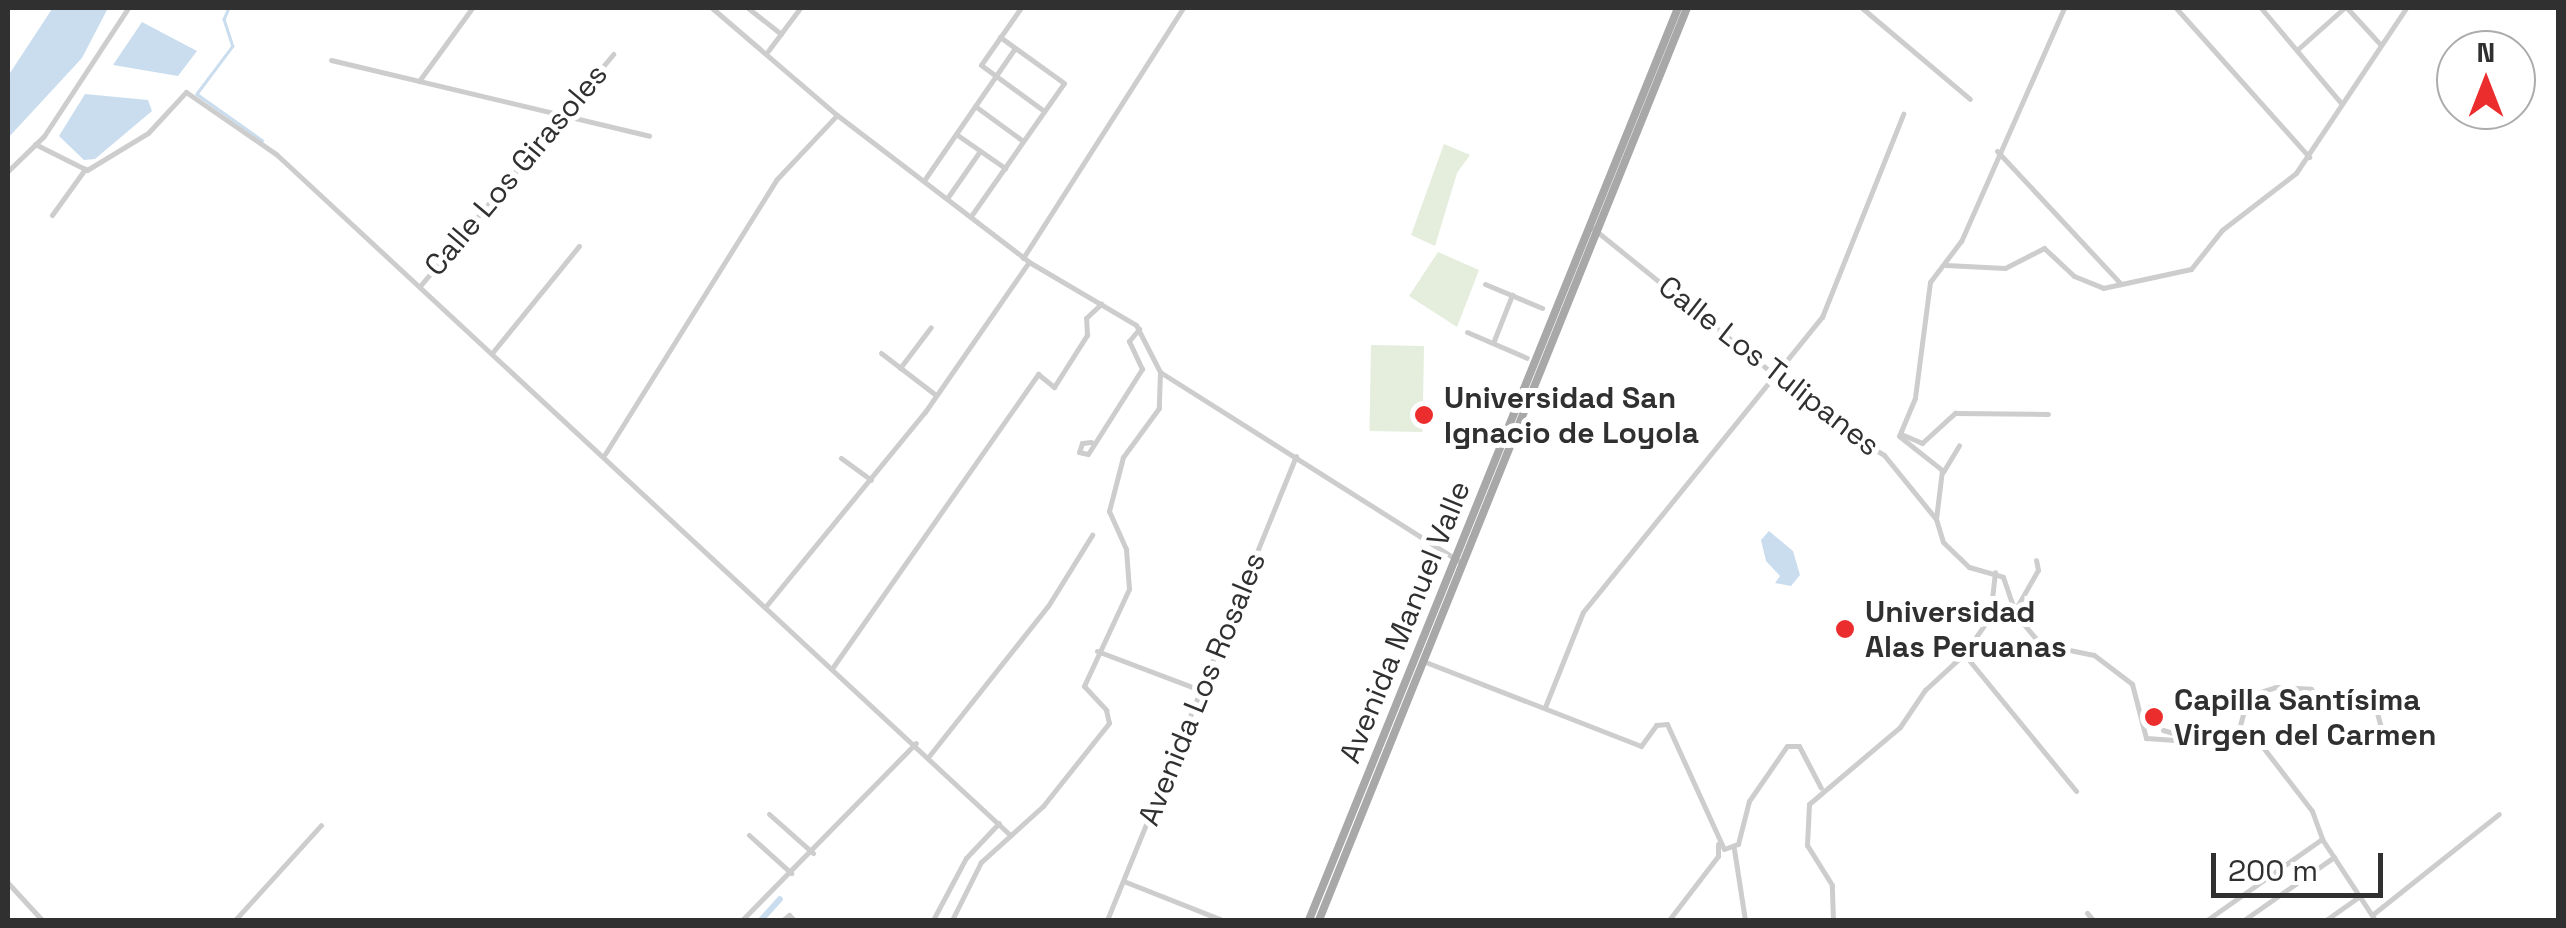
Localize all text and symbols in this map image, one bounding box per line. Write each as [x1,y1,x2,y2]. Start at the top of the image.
north arrow [2436,30,2536,130]
text: N [2477,34,2495,70]
street label: Calle Los Girasoles [417,57,615,283]
street label: Calle Los Tulipanes [1651,268,1887,464]
place label: Universidad San Ignacio de Loyola [1444,380,1699,450]
marker: Universidad San Ignacio de Loyola [1413,404,1435,426]
street label: Avenida Manuel Valle [1332,476,1478,768]
street label: Avenida Los Rosales [1131,547,1273,831]
place label: Universidad Alas Peruanas [1865,594,2067,664]
marker: Universidad Alas Peruanas [1834,618,1856,640]
place label: Capilla Santísima Virgen del Carmen [2174,682,2436,752]
marker: Capilla Santísima Virgen del Carmen [2143,706,2165,728]
scale bar [2216,833,2388,895]
text: 200 m [2228,851,2318,890]

